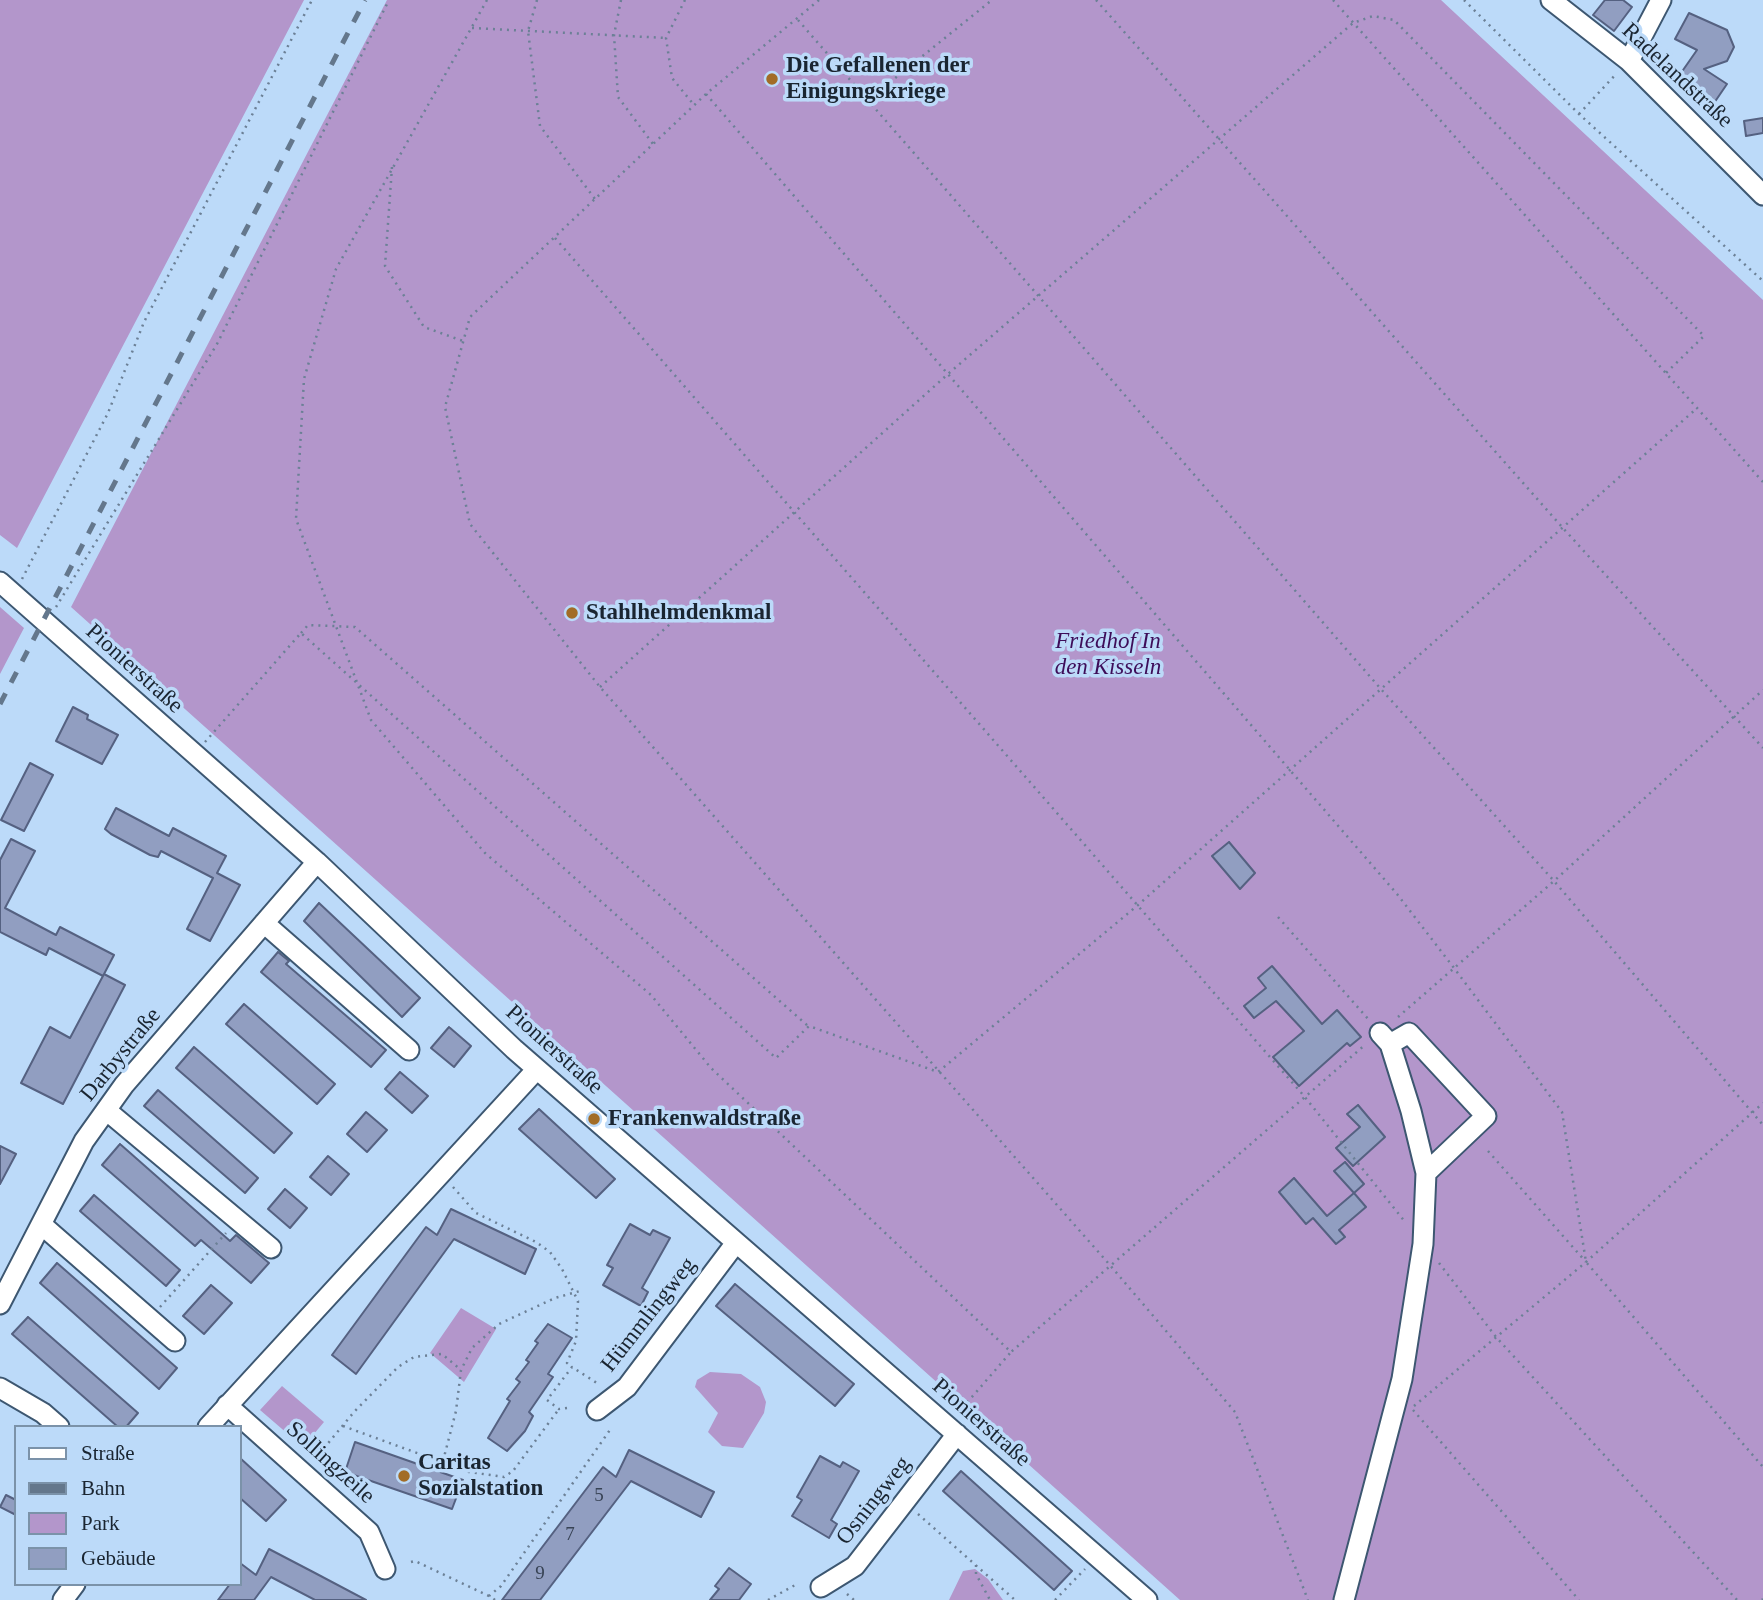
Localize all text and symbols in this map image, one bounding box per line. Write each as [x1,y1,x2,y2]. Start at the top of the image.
street label: Radelandstraße [1616,18,1738,134]
place label: Die Gefallenen der Einigungskriege [786,52,970,106]
marker: Die Gefallenen der Einigungskriege [764,71,780,87]
place label: Stahlhelmdenkmal [586,599,771,627]
marker: Stahlhelmdenkmal [564,605,580,621]
street label: Pionierstraße [80,618,188,720]
park label: Friedhof In den Kisseln [1055,628,1161,682]
street label: Pionierstraße [500,999,608,1101]
street label: Darbystraße [75,1003,167,1107]
place label: Frankenwaldstraße [608,1105,801,1133]
marker: Frankenwaldstraße [586,1111,602,1127]
street label: Hümmlingweg [596,1252,702,1378]
street label: Pionierstraße [926,1373,1036,1473]
street label: Sollingzeile [280,1416,380,1510]
legend [14,1425,242,1586]
text: Straße [81,1441,135,1465]
place label: Caritas Sozialstation [418,1449,543,1503]
street label: Osningweg [831,1451,917,1551]
marker: Caritas Sozialstation [396,1468,412,1484]
text: Bahn [81,1476,125,1500]
house number: 5 [594,1485,604,1507]
text: Park [81,1511,120,1535]
house number: 7 [565,1524,575,1546]
text: Gebäude [81,1546,156,1570]
house number: 9 [535,1563,545,1585]

